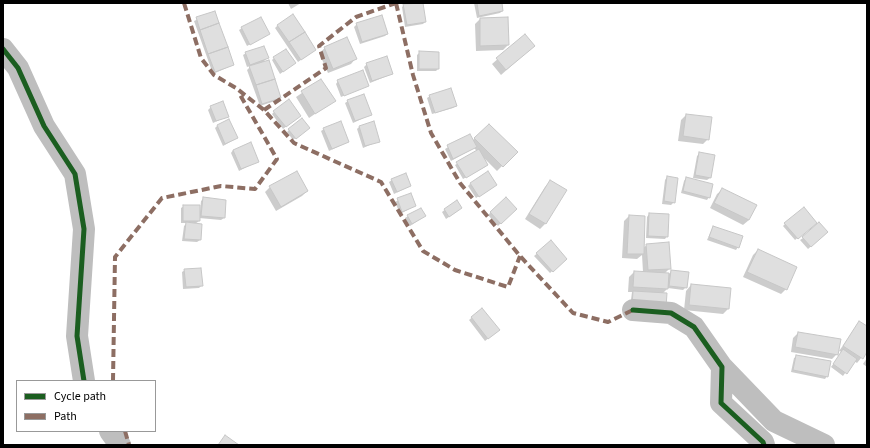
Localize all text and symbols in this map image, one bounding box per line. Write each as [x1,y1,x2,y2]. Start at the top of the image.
legend [16,380,156,432]
text: Cycle path [54,388,106,405]
text: Path [54,408,77,425]

